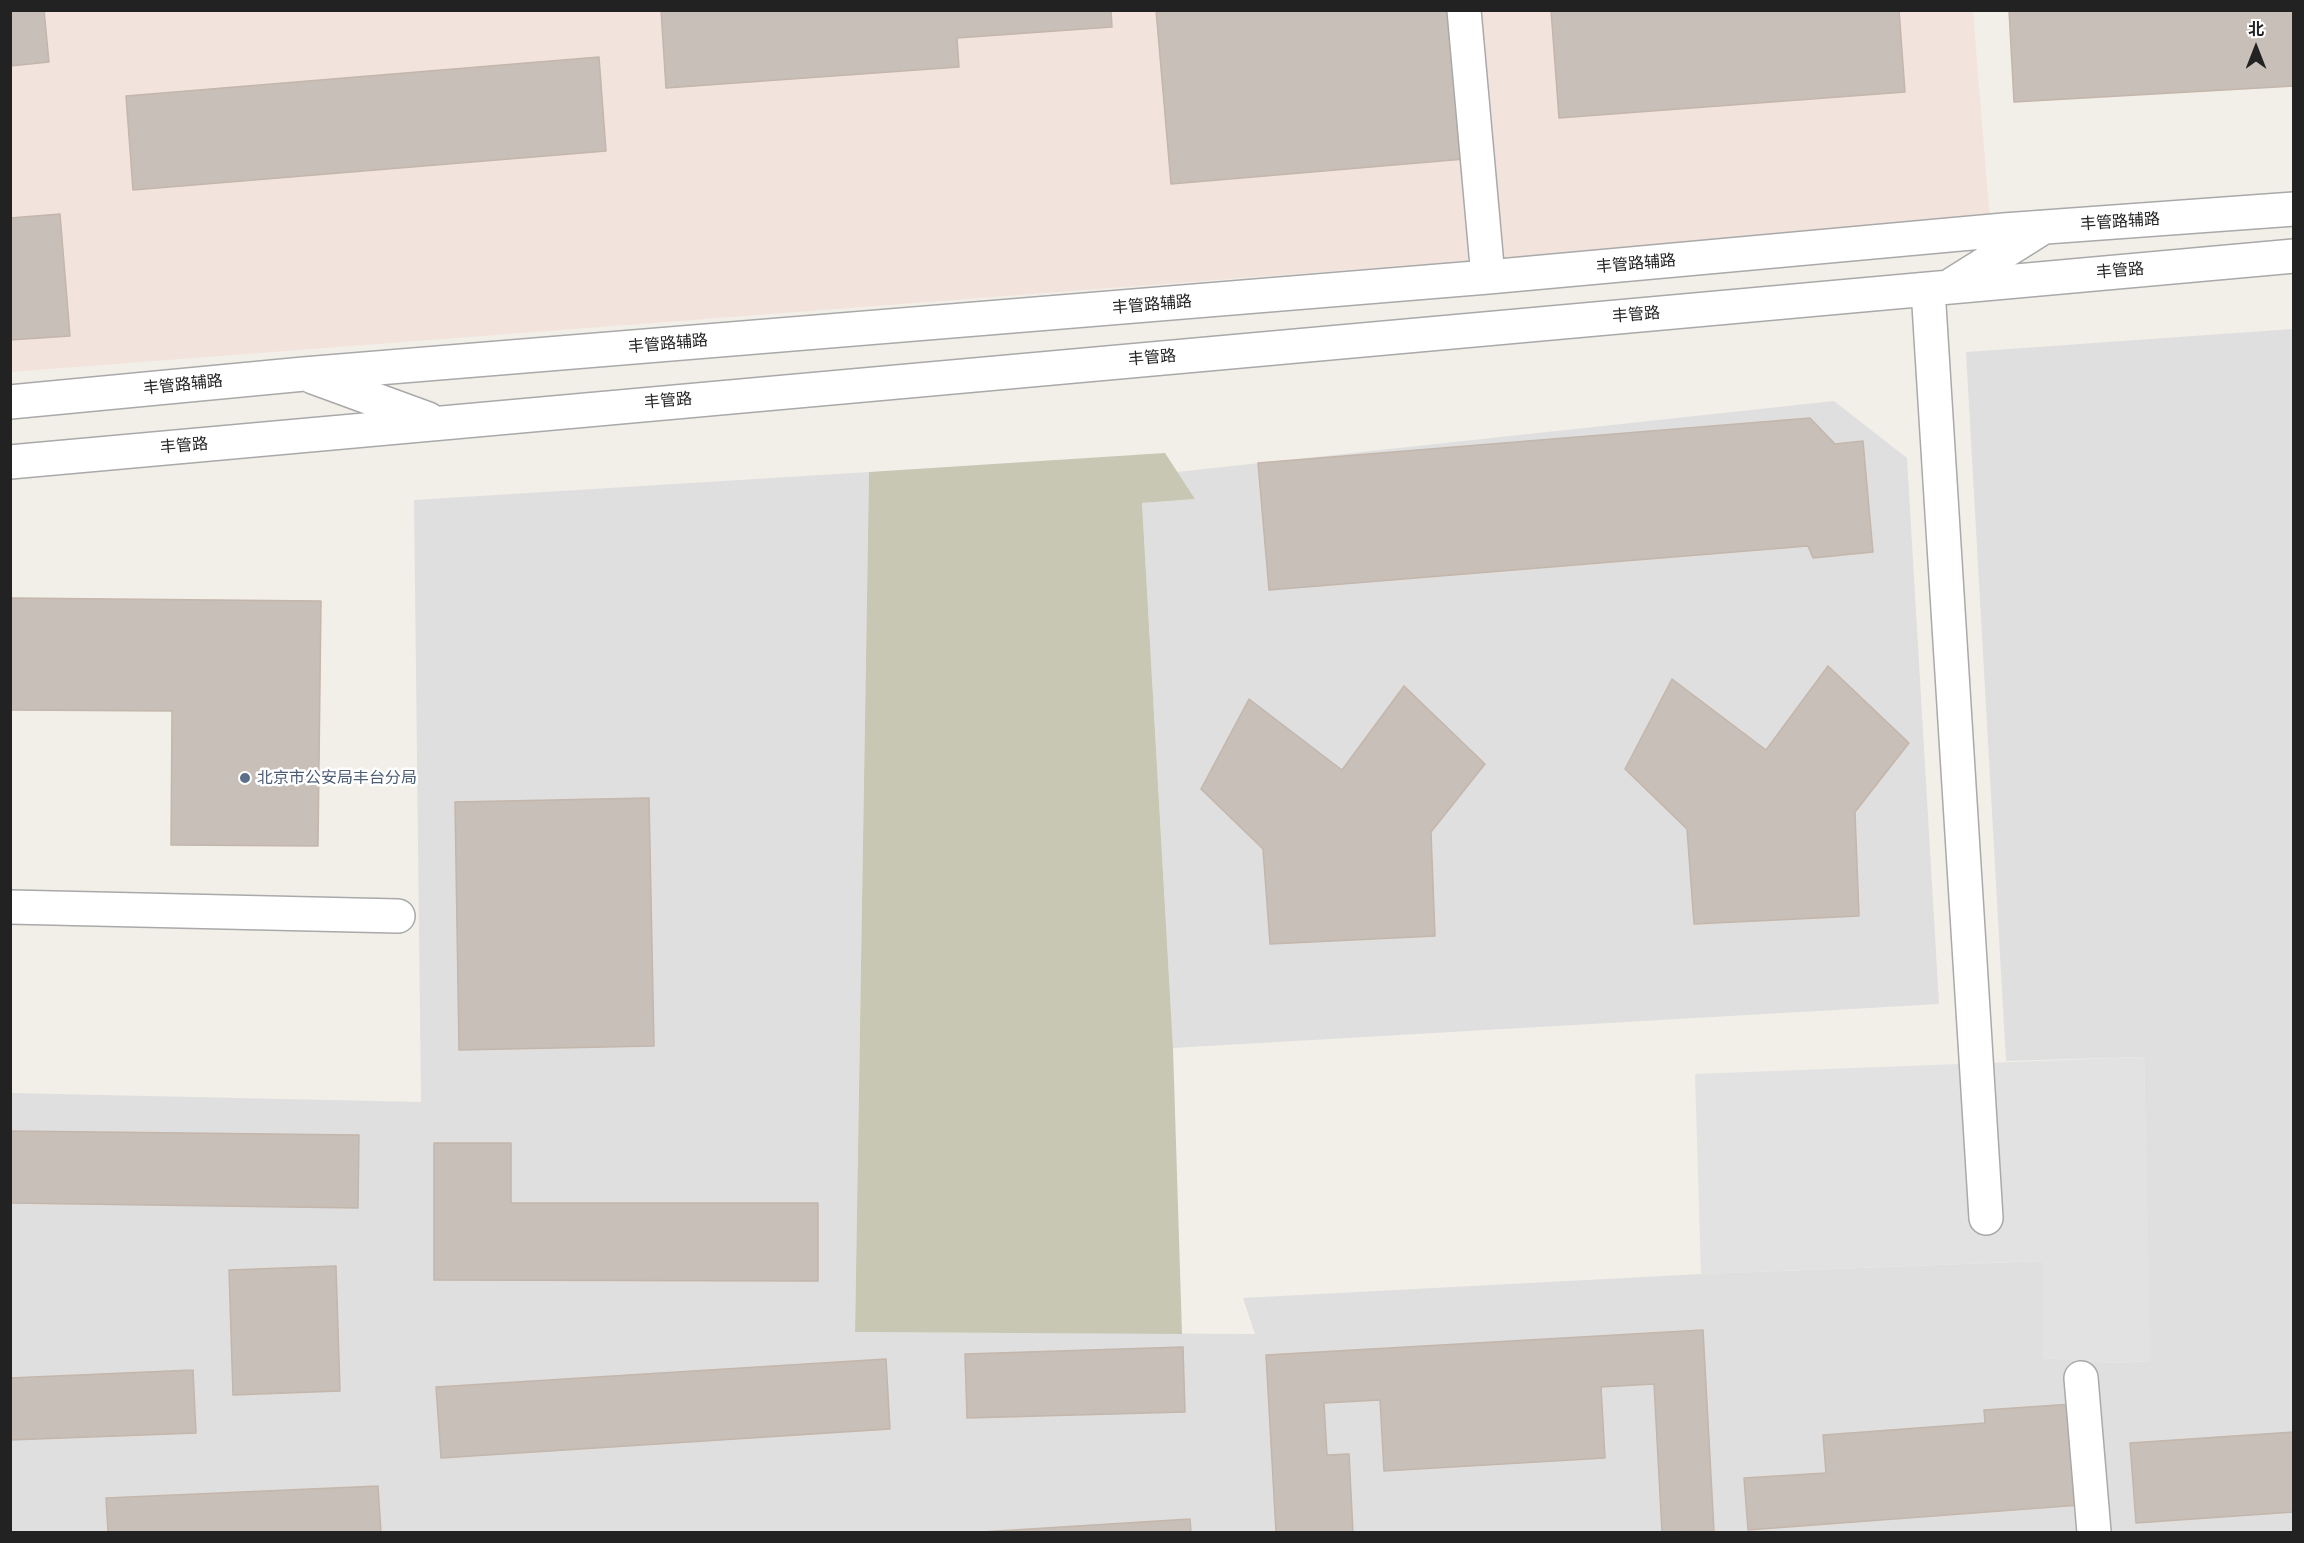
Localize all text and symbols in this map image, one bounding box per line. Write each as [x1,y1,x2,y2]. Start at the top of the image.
north arrow [2226,18,2286,78]
text: 北 [2248,20,2264,39]
street label: 丰管路辅路 [2079,210,2161,234]
street label: 丰管路辅路 [1595,251,1677,277]
street label: 丰管路 [2095,259,2145,283]
street label: 丰管路辅路 [1111,292,1193,318]
street label: 丰管路 [1611,303,1661,327]
street label: 丰管路辅路 [627,331,709,357]
street label: 丰管路 [1127,346,1177,370]
street label: 丰管路辅路 [142,371,224,399]
street label: 丰管路 [643,389,693,413]
street label: 丰管路 [159,434,209,458]
place label: 北京市公安局丰台分局 [257,768,417,788]
marker: 北京市公安局丰台分局 [238,771,252,785]

